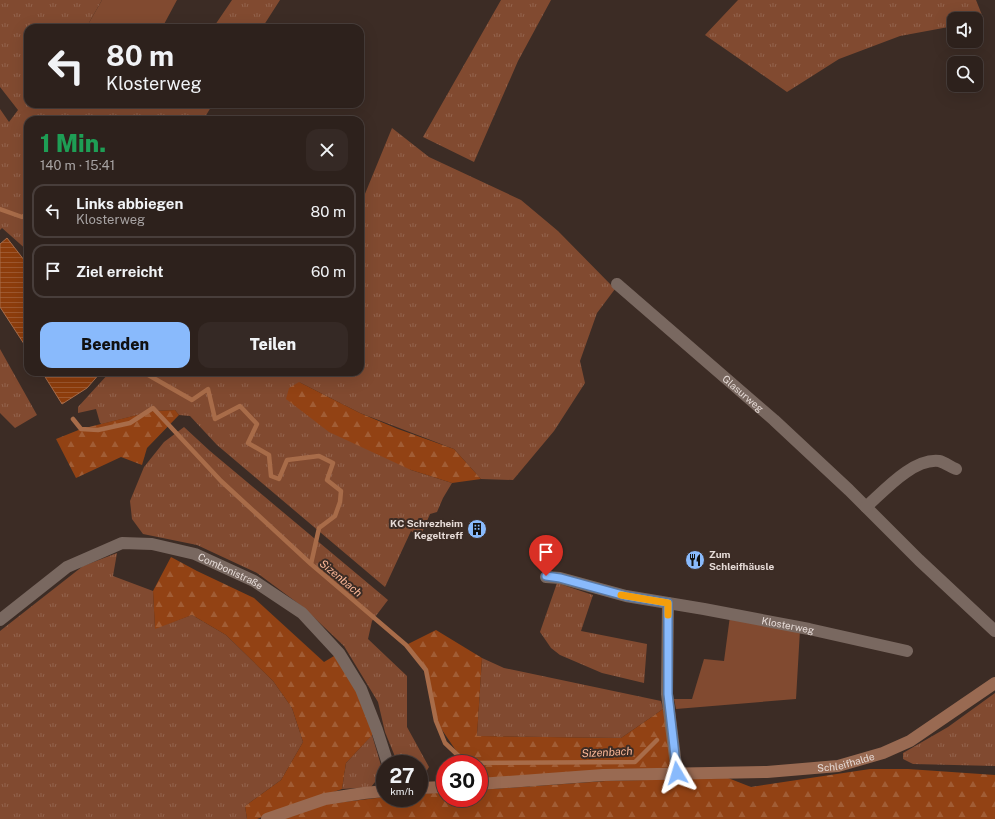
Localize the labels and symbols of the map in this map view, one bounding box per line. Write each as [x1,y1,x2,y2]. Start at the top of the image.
street label: Glasurweg [720,372,766,414]
place label: KC Schrezheim Kegeltreff [390,517,463,541]
building icon: KC Schrezheim Kegeltreff [466,518,488,540]
pin [529,535,563,576]
place label: Zum Schleifhäusle [709,548,774,572]
restaurant icon: Zum Schleifhäusle [684,549,706,571]
street label: Combonistraße [196,550,266,592]
water label: Sizenbach [318,557,364,599]
street label: Klosterweg [761,614,815,636]
water label: Sizenbach [581,745,633,759]
street label: Schleifhalde [817,750,876,774]
position arrow [656,752,698,794]
speed limit sign: 30 [436,755,488,807]

